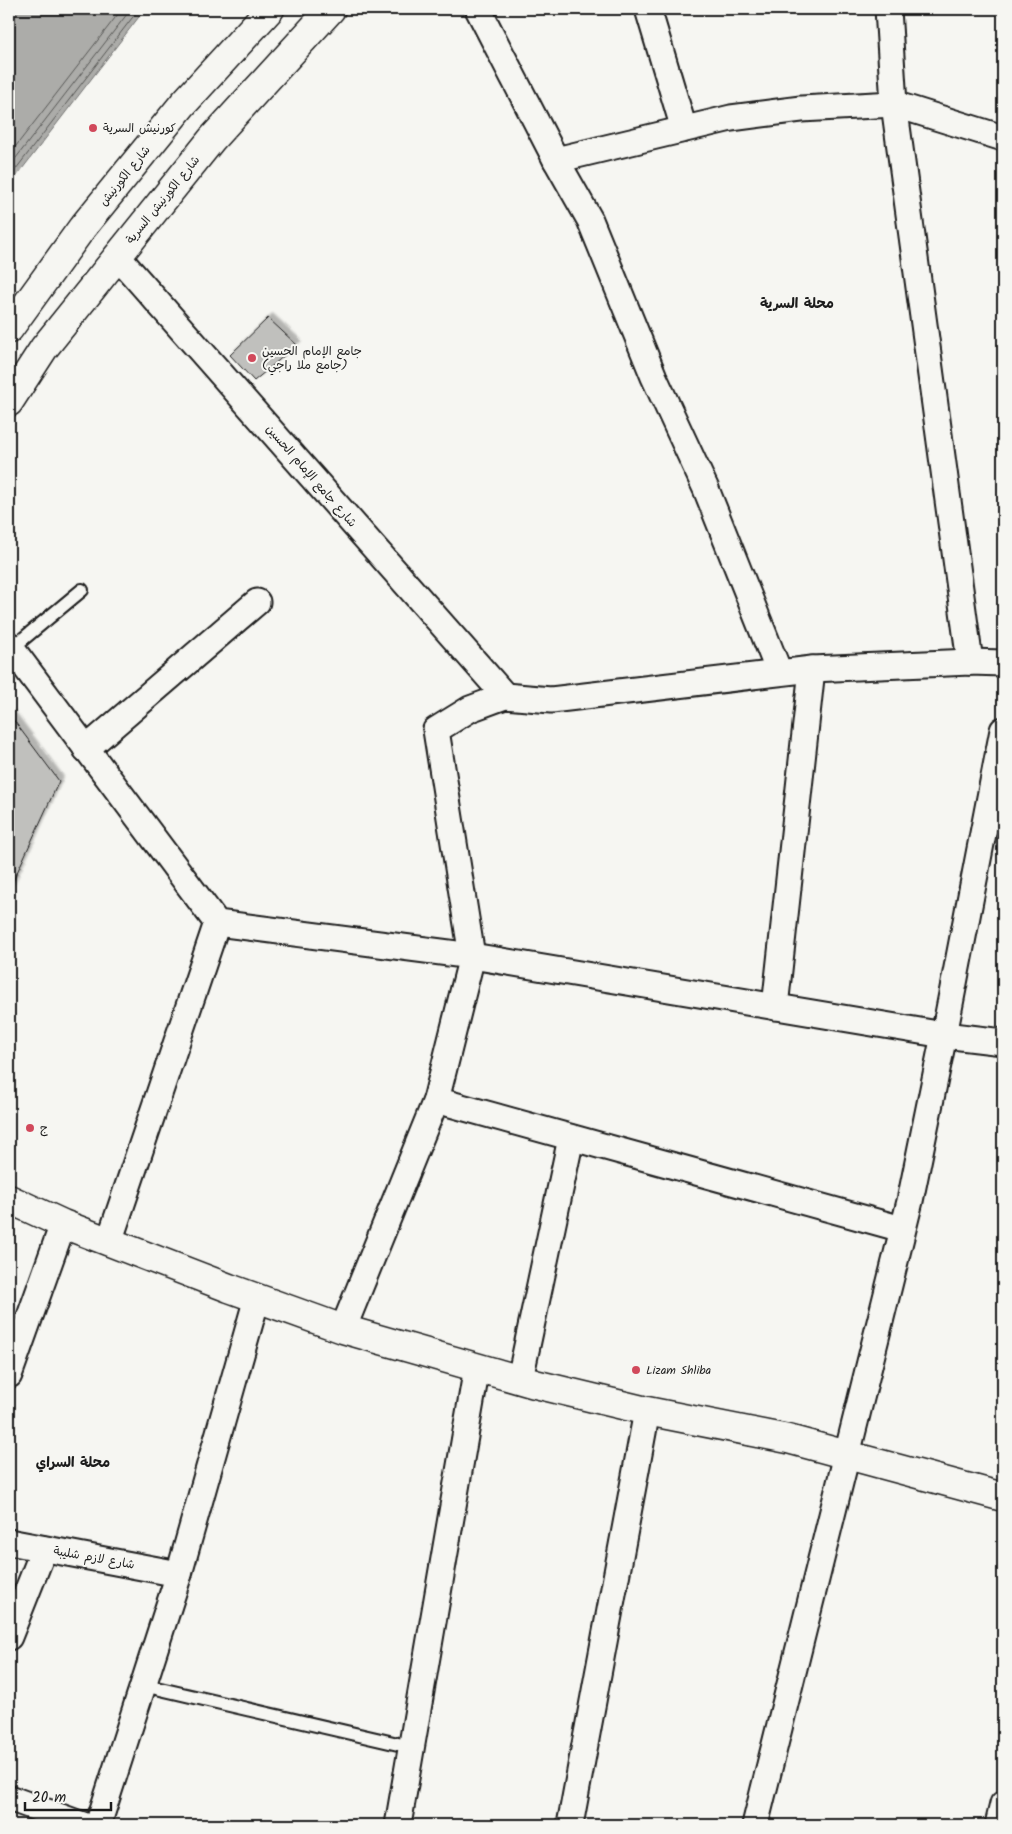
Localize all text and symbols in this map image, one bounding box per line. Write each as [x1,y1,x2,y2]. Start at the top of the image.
place label: كورنيش السرية [103,119,176,138]
marker: كورنيش السرية [87,122,99,134]
street label: شارع الكورنيش [95,142,155,210]
street label: شارع الكورنيش السرية [121,152,205,248]
district label: محلة السرية [760,293,834,315]
place label: جامع الإمام الحسين (جامع ملا راجي) [262,342,362,376]
marker: جامع الإمام الحسين (جامع ملا راجي) [246,352,258,364]
street label: شارع جامع الإمام الحسين [261,420,361,532]
place label: ج [40,1119,48,1138]
marker: ج [24,1122,36,1134]
place label: Lizam Shliba [646,1361,712,1380]
marker: Lizam Shliba [630,1364,642,1376]
district label: محلة السراي [36,1452,110,1474]
street label: شارع لازم شليبة [52,1542,136,1574]
scale bar [25,1779,111,1811]
text: 20 m [32,1786,66,1810]

